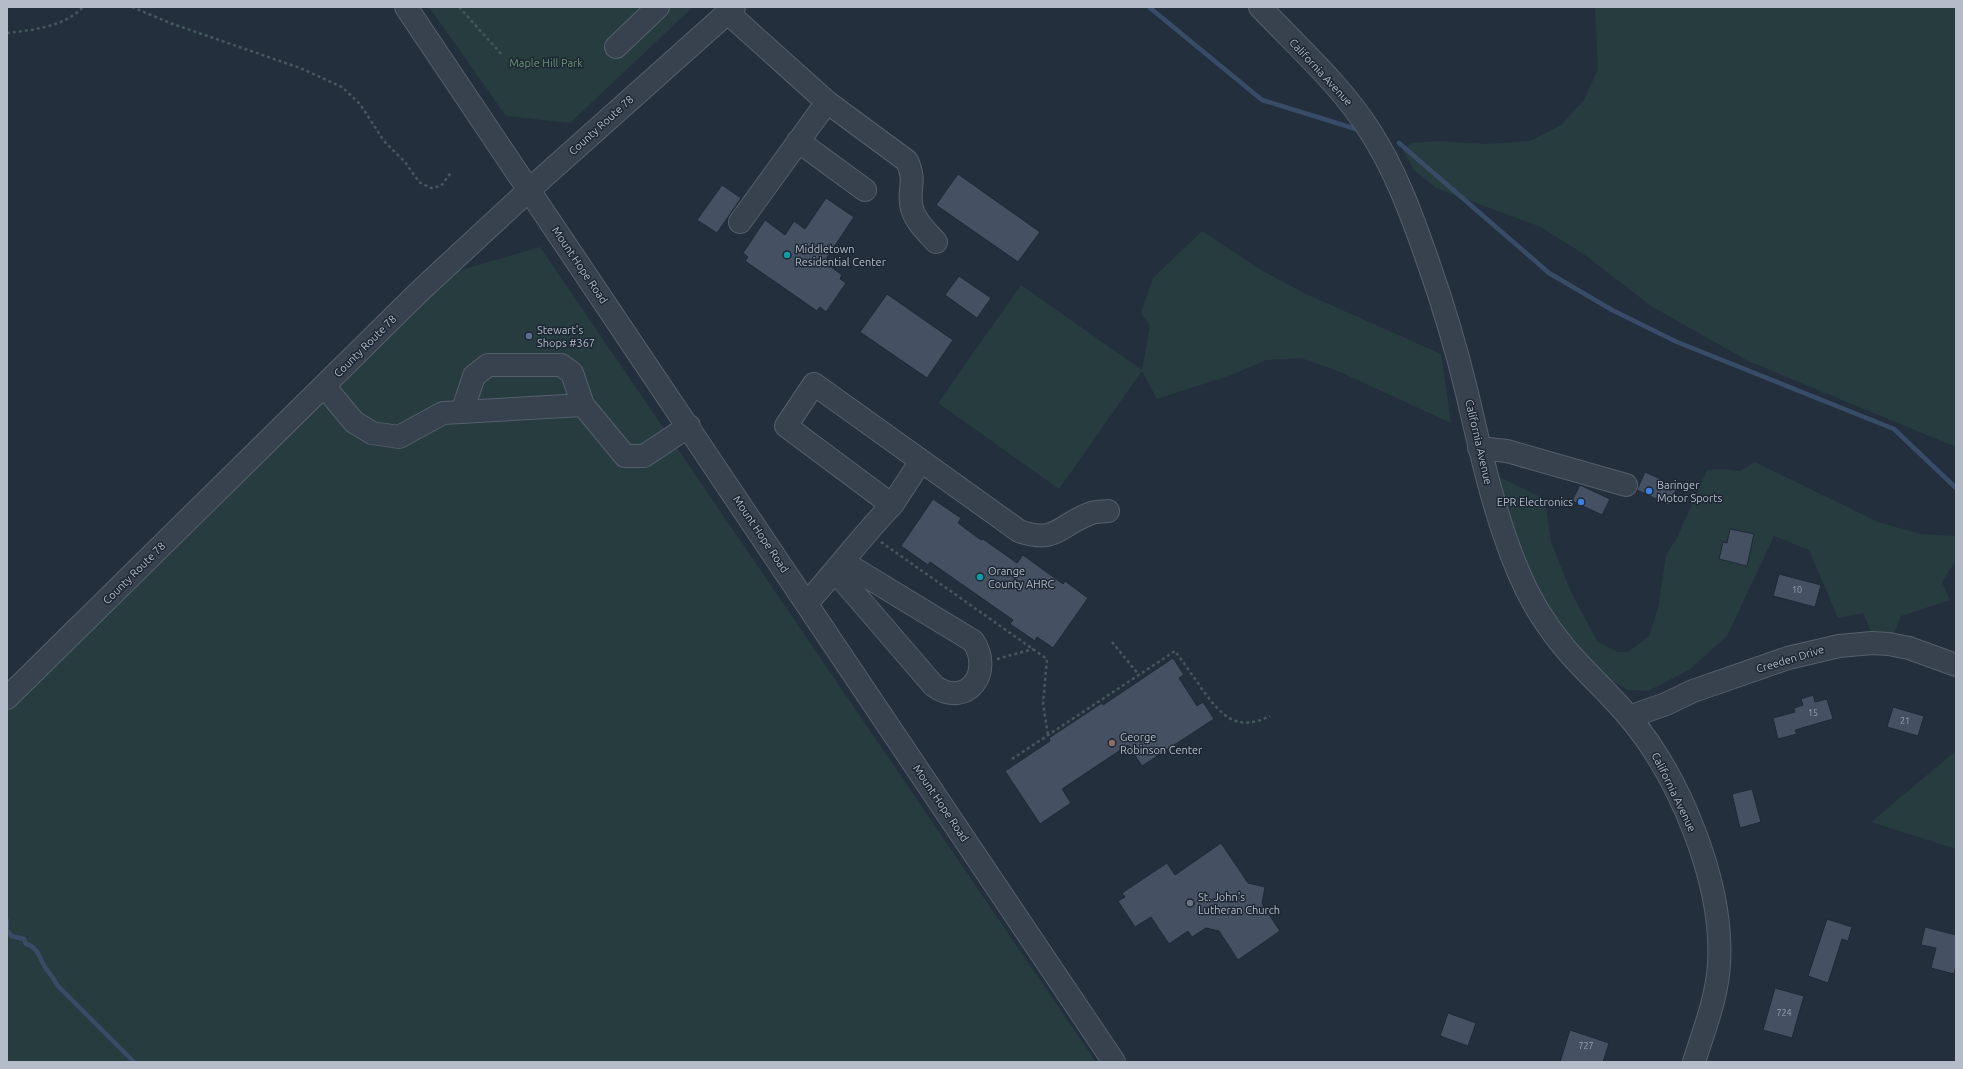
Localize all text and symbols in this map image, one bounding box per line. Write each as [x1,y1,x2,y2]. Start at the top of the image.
street label: California Avenue [1287,36,1355,108]
park label: Maple Hill Park [509,57,583,69]
street label: County Route 78 [566,93,636,157]
street label: Mount Hope Road [550,224,610,306]
place label: Middletown Residential Center [795,243,887,268]
marker: Middletown Residential Center [782,250,792,260]
street label: County Route 78 [332,313,398,379]
place label: Stewart's Shops #367 [537,324,595,349]
marker: Stewart's Shops #367 [524,331,534,341]
street label: California Avenue [1463,398,1495,486]
place label: Baringer Motor Sports [1657,479,1723,504]
marker: Baringer Motor Sports [1644,486,1654,496]
street label: Mount Hope Road [731,493,791,575]
place label: EPR Electronics [1497,496,1573,508]
marker: EPR Electronics [1576,497,1586,507]
street label: County Route 78 [101,540,167,606]
place label: Orange County AHRC [988,565,1054,590]
marker: Orange County AHRC [975,572,985,582]
house number: 10 [1792,585,1802,595]
street label: Creeden Drive [1755,643,1825,675]
house number: 15 [1808,708,1818,718]
house number: 21 [1900,716,1910,726]
place label: George Robinson Center [1120,731,1203,756]
marker: George Robinson Center [1107,738,1117,748]
street label: California Avenue [1650,750,1698,834]
street label: Mount Hope Road [911,762,971,844]
place label: St. John's Lutheran Church [1198,891,1280,916]
marker: St. John's Lutheran Church [1185,898,1195,908]
house number: 724 [1776,1008,1792,1018]
house number: 727 [1578,1041,1594,1051]

